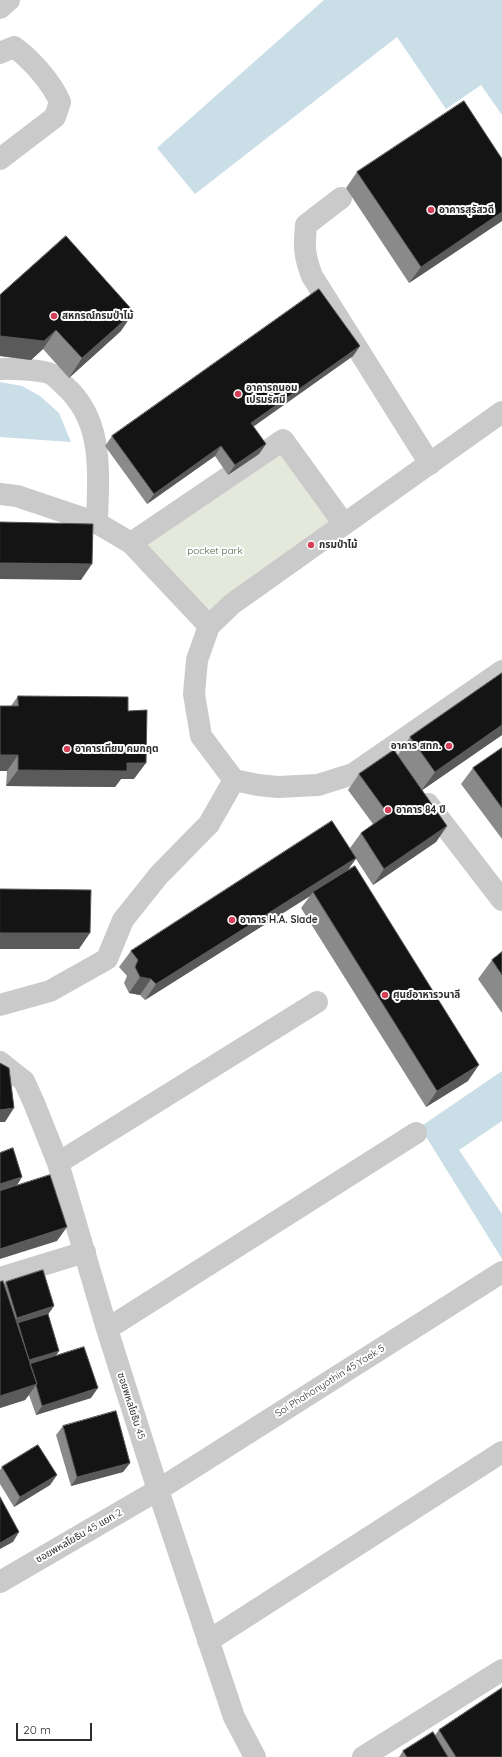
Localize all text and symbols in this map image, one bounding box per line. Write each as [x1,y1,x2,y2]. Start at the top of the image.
place label: อาคารสุรัสวดี [439,204,494,216]
marker: อาคารสุรัสวดี [426,205,436,215]
place label: สหกรณ์กรมป่าไม้ [62,310,134,322]
marker: สหกรณ์กรมป่าไม้ [49,311,59,321]
place label: อาคารถนอม เปรมรัศมี [246,382,297,406]
marker: อาคารถนอม เปรมรัศมี [233,389,243,399]
place label: กรมป่าไม้ [319,539,358,551]
marker: กรมป่าไม้ [306,540,316,550]
park label: pocket park [187,545,243,557]
place label: อาคาร สทก. [391,740,441,752]
marker: อาคาร สทก. [444,741,454,751]
place label: อาคารเทียม คมกฤต [75,743,159,755]
marker: อาคารเทียม คมกฤต [62,744,72,754]
place label: อาคาร 84 ปี [396,804,446,816]
marker: อาคาร 84 ปี [383,805,393,815]
place label: อาคาร H.A. Slade [240,914,318,926]
marker: อาคาร H.A. Slade [227,915,237,925]
place label: ศูนย์อาหารวนาลี [393,989,460,1001]
marker: ศูนย์อาหารวนาลี [380,990,390,1000]
street label: Soi Phahonyothin 45 Yaek 5 [273,1342,387,1420]
street label: ซอยพหลโยธิน 45 [115,1371,147,1441]
street label: ซอยพหลโยธิน 45 แยก 2 [34,1506,124,1566]
scale bar [18,1715,94,1741]
text: 20 m [23,1722,51,1737]

